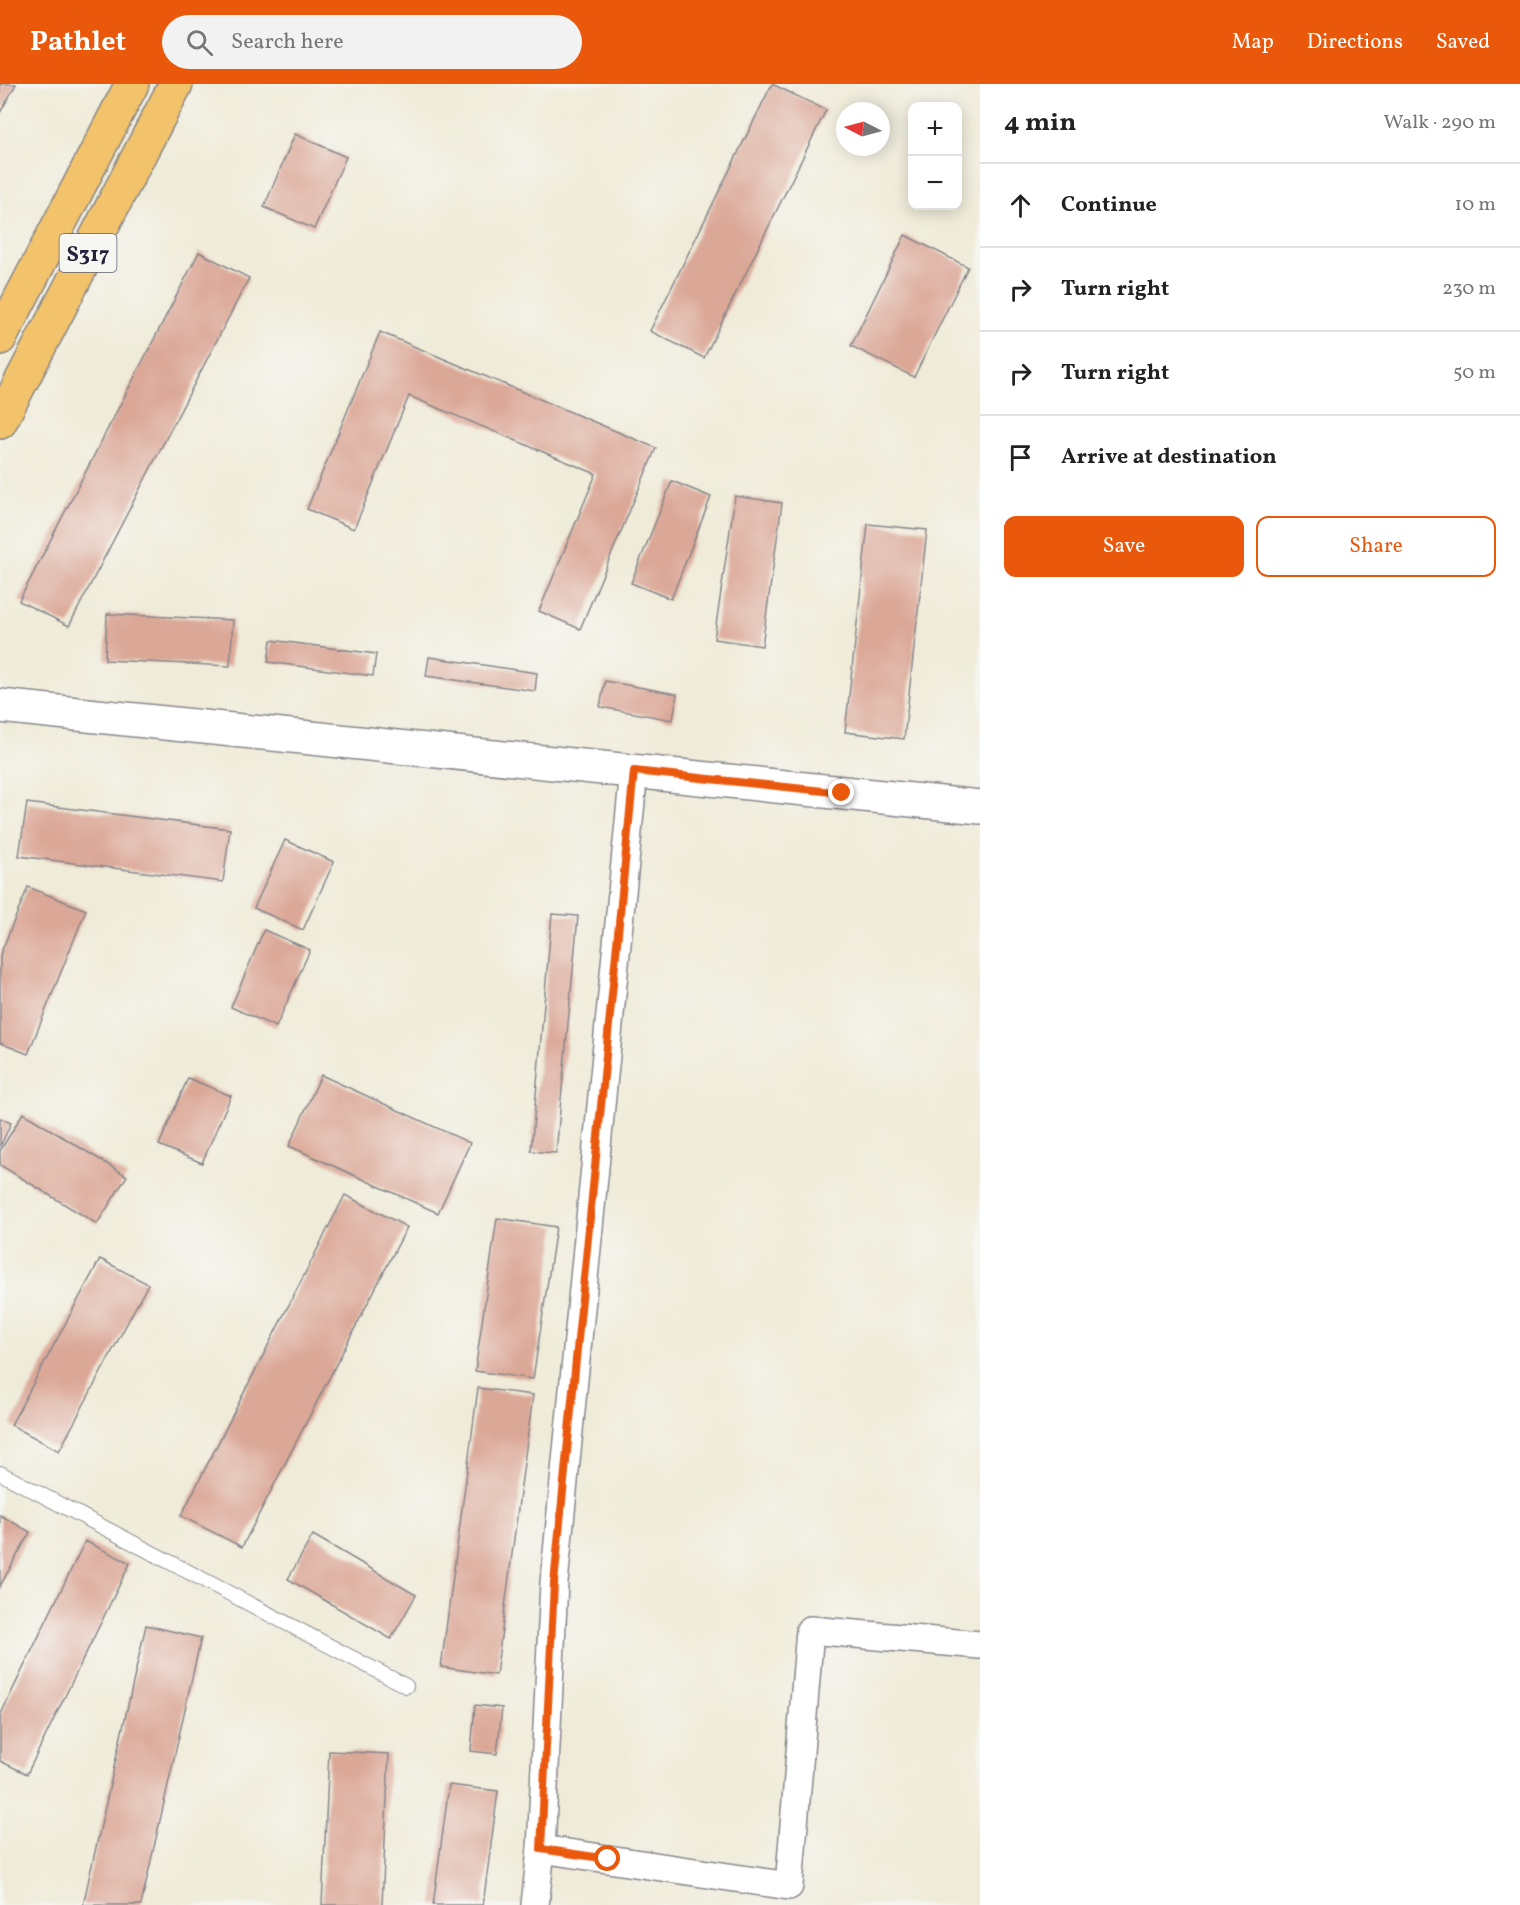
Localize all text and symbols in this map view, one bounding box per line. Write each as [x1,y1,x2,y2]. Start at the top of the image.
search box [162,15,582,69]
text: Pathlet [30,23,126,62]
icon: search [183,26,216,59]
text: Search here [231,27,344,58]
text: Map [1232,28,1274,57]
text: Directions [1307,28,1403,57]
text: Saved [1436,28,1490,57]
north arrow [836,102,890,156]
map controls [908,102,962,210]
button: + [908,102,962,156]
text: 4 min [1004,105,1076,141]
text: Walk · 290 m [1384,109,1496,137]
button: − [908,156,962,210]
icon: ahead [1004,189,1037,222]
text: Continue [1061,190,1157,221]
text: 10 m [1455,191,1496,219]
road number: S317 [60,234,116,272]
icon: right [1004,273,1037,306]
text: Turn right [1061,274,1169,305]
text: 230 m [1442,275,1496,303]
icon: right [1004,357,1037,390]
text: Turn right [1061,358,1169,389]
text: 50 m [1453,359,1496,387]
icon: arrive [1004,441,1037,474]
text: Arrive at destination [1061,442,1277,473]
button: Save [1004,516,1244,577]
button: Share [1256,516,1496,577]
route end [828,779,854,805]
route start [594,1845,620,1871]

